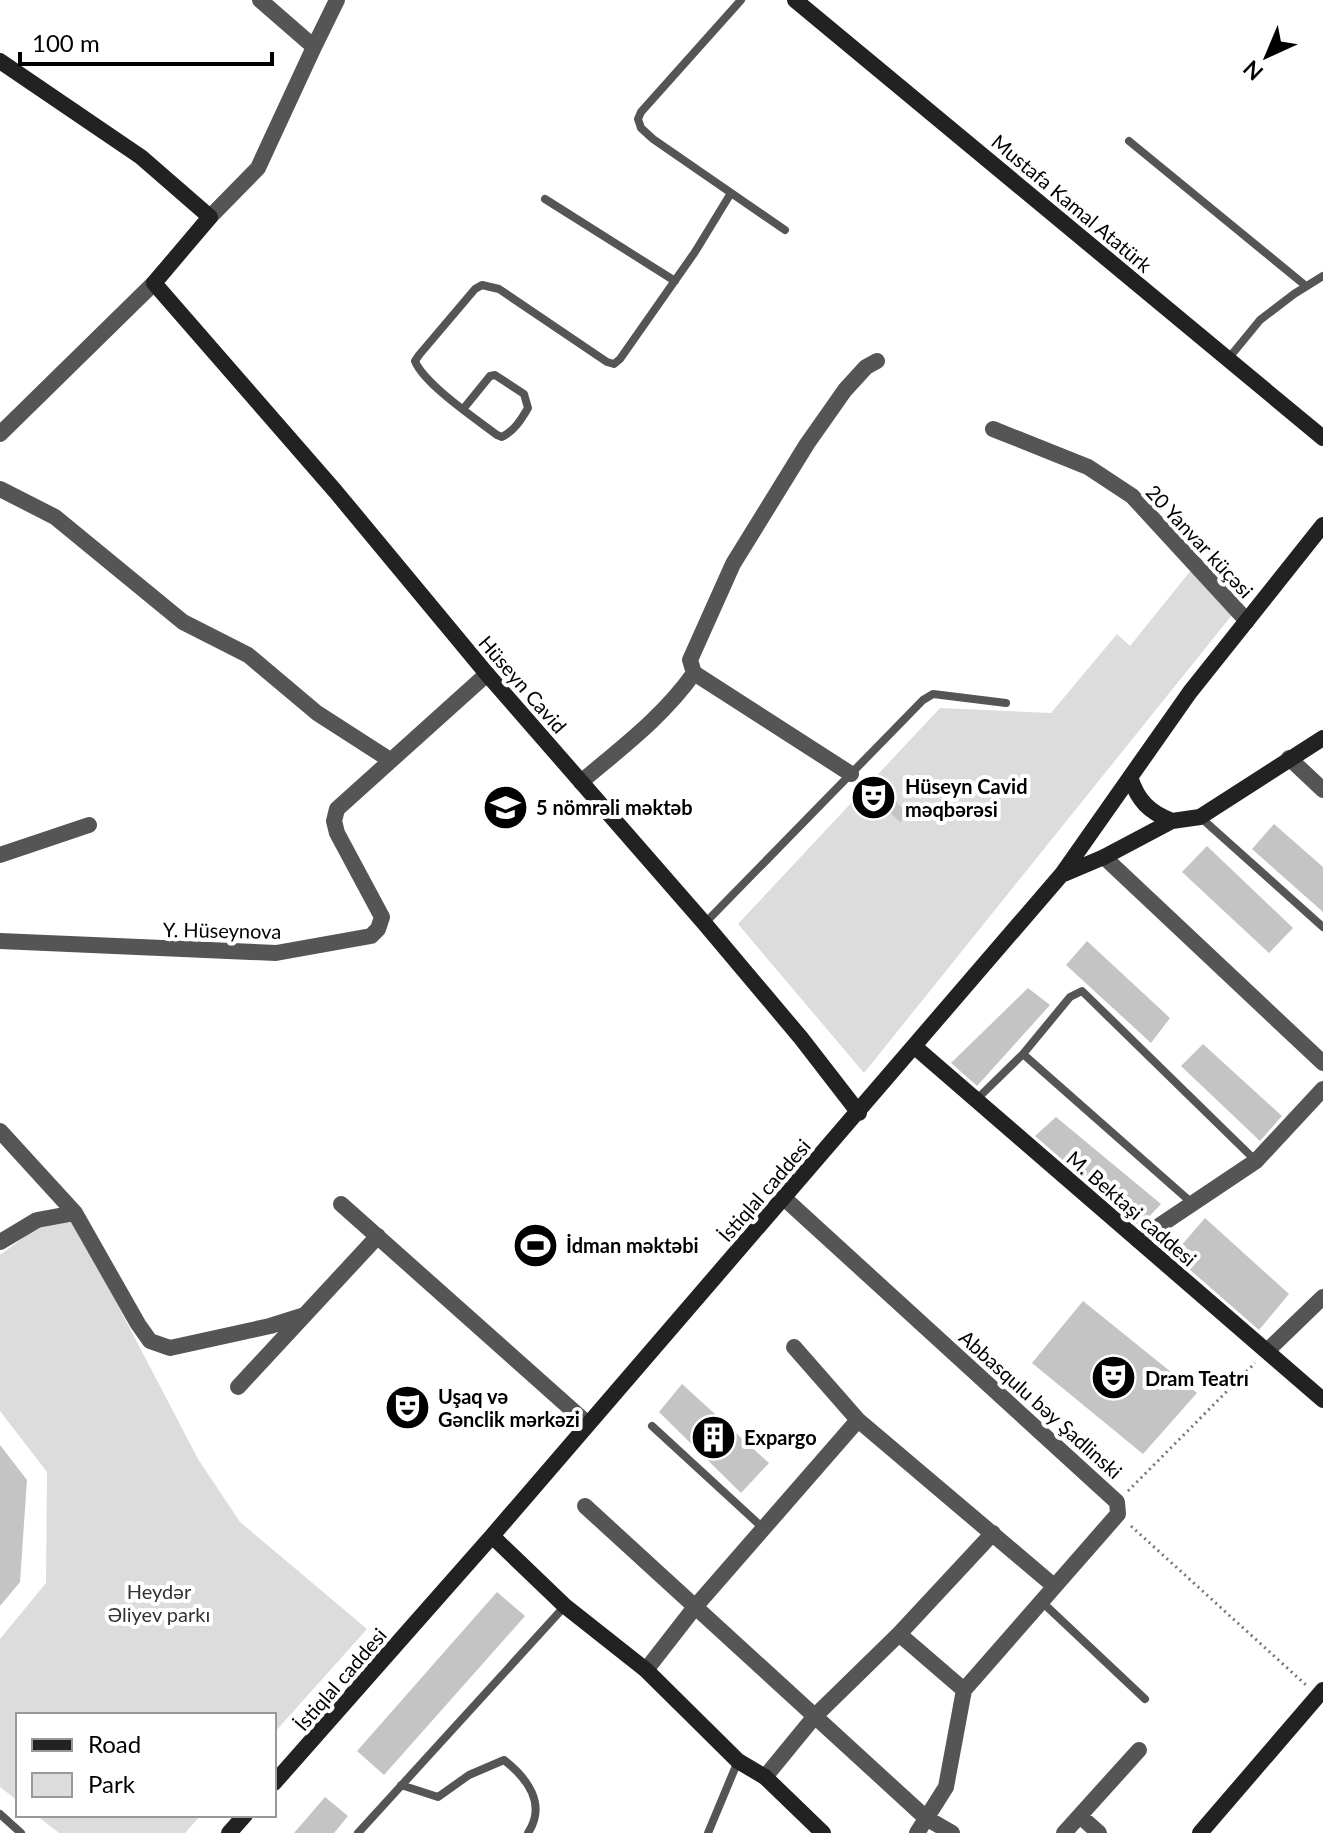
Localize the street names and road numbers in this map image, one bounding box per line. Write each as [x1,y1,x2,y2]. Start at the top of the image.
street label: Mustafa Kamal Atatürk [987,129,1158,278]
street label: 20 Yanvar küçəsi [1142,480,1258,602]
street label: Hüseyn Cavid [474,630,572,738]
street label: Y. Hüseynova [163,917,281,943]
street label: İstiqlal caddesi [713,1134,815,1246]
street label: M. Bektaşi caddesi [1062,1145,1202,1271]
street label: Abbasqulu bəy Şadlinski [955,1325,1127,1483]
street label: İstiqlal caddesi [289,1623,391,1735]

